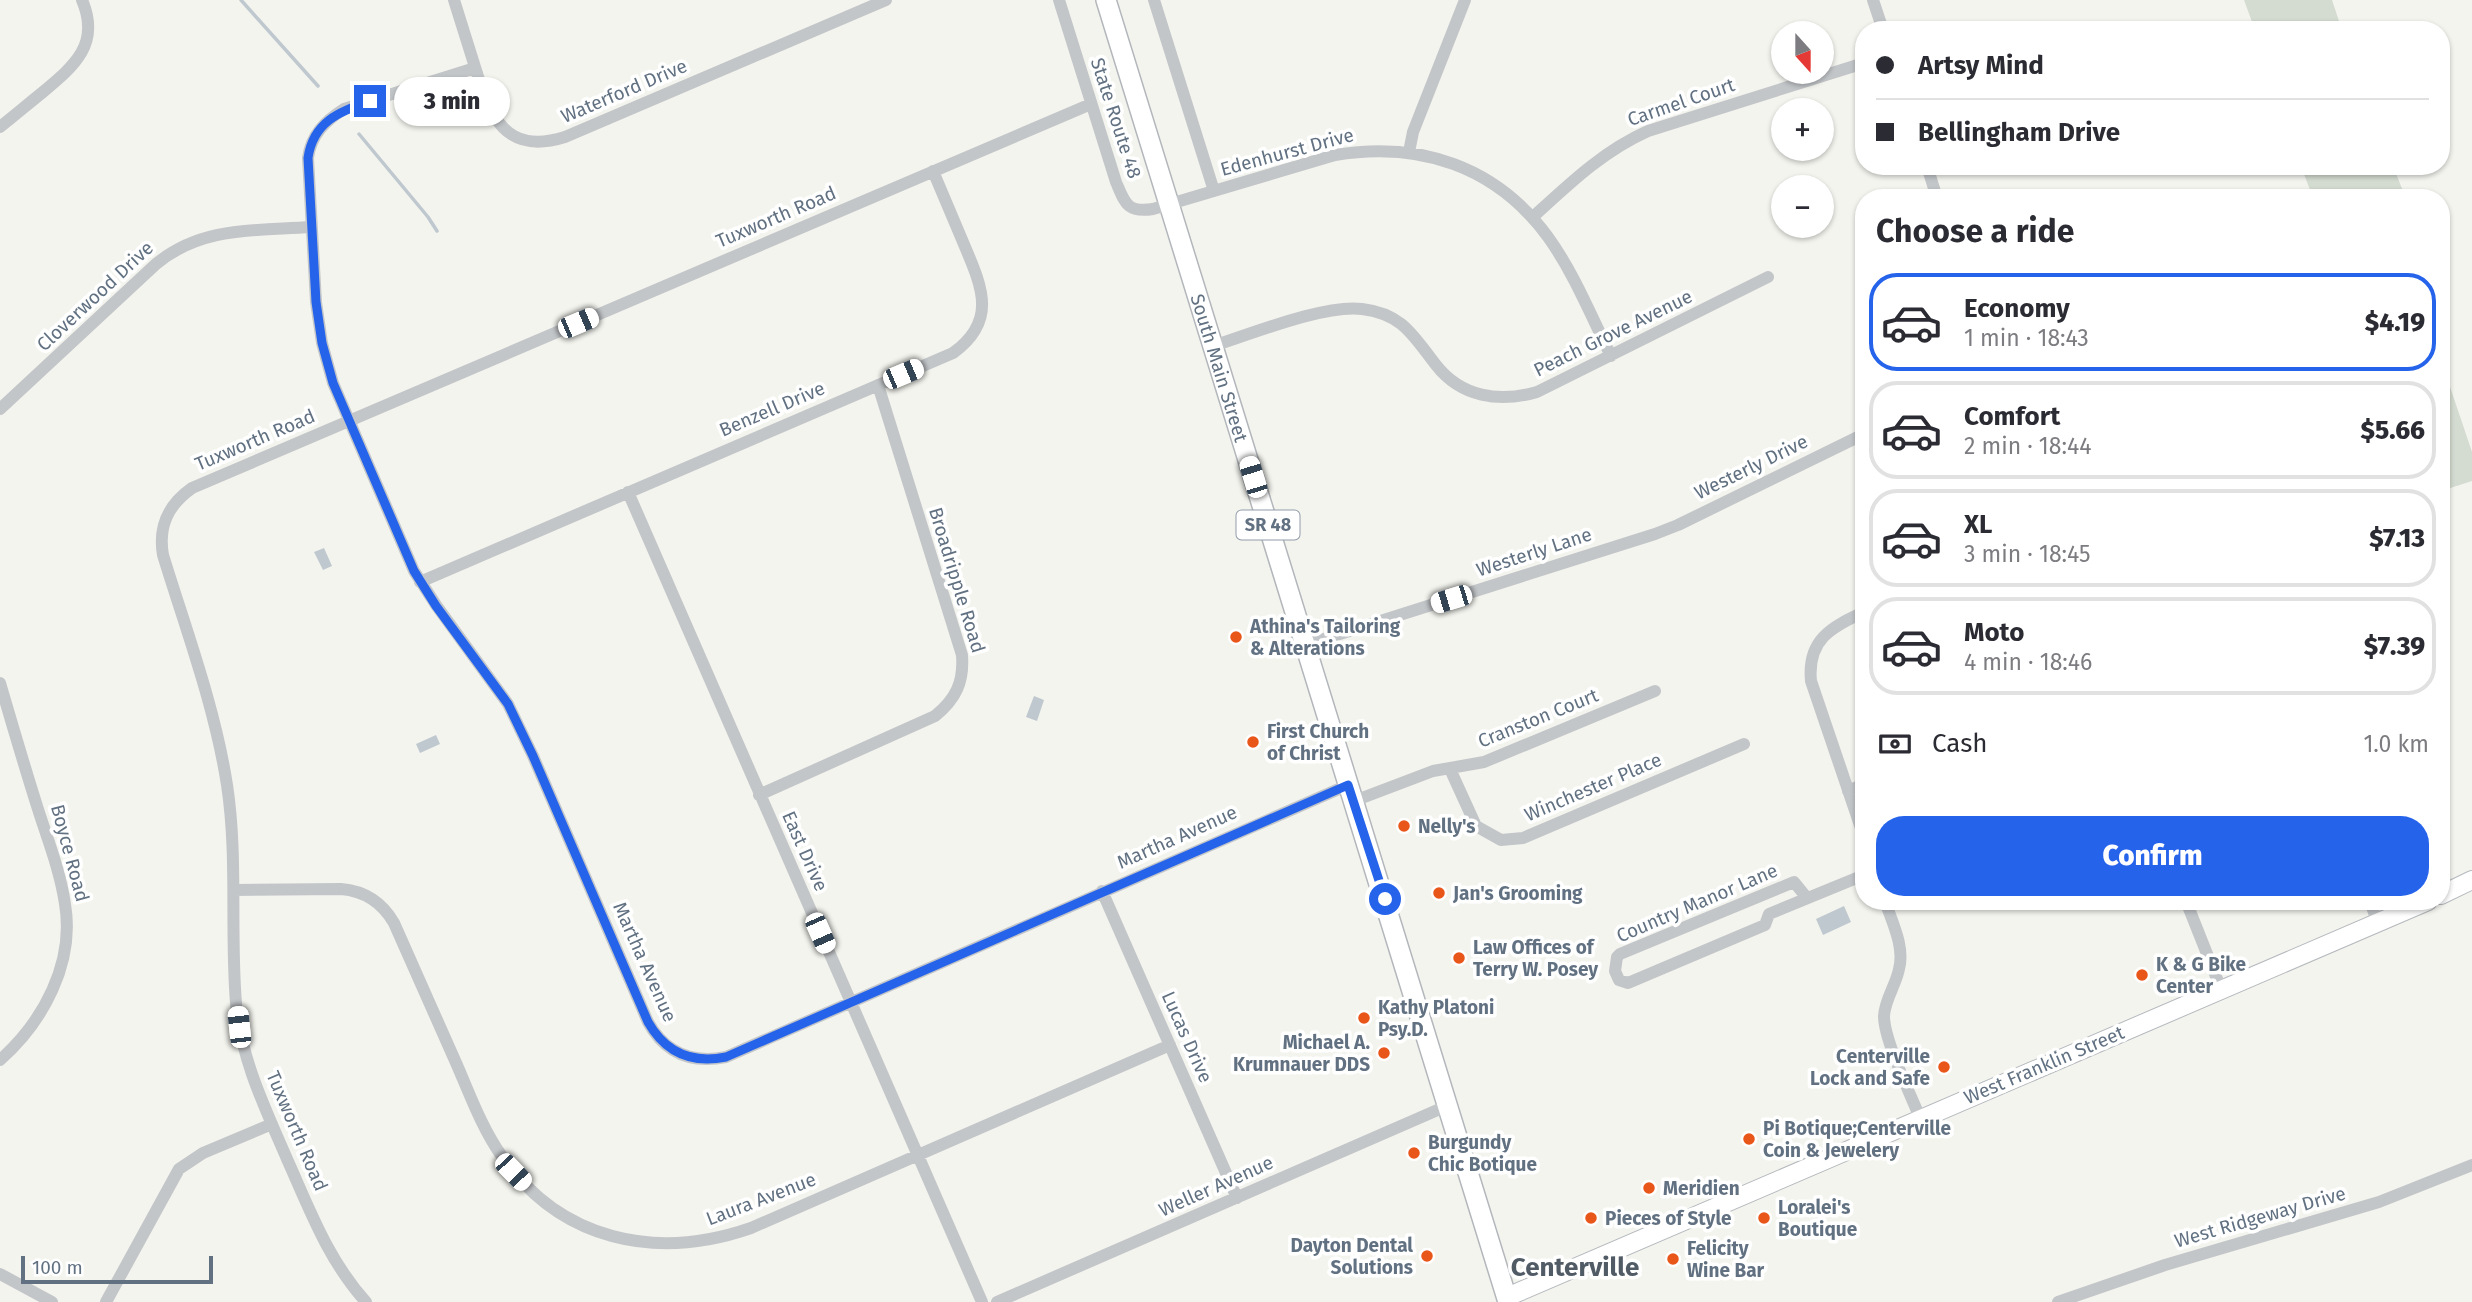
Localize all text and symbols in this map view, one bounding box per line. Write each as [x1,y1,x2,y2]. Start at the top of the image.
north arrow [1771,21,1834,84]
map controls [1771,21,1834,238]
text: Artsy Mind [1918,50,2044,81]
street label: Waterford Drive [558,54,690,128]
street label: State Route 48 [1086,55,1146,181]
street label: Carmel Court [1624,73,1738,131]
callout: 3 min [394,76,510,126]
route end [354,85,386,117]
text: 3 min [424,87,480,115]
button: + [1771,98,1834,161]
text: Bellingham Drive [1918,117,2120,148]
street label: Edenhurst Drive [1218,123,1356,181]
button: − [1771,175,1834,238]
street label: Tuxworth Road [712,181,840,253]
text: Choose a ride [1876,212,2074,250]
street label: Cloverwood Drive [32,236,158,356]
street label: Peach Grove Avenue [1530,285,1696,381]
street label: South Main Street [1186,291,1253,445]
icon: car [1880,291,1943,354]
text: Economy [1964,293,2070,324]
car [555,305,602,341]
text: $4.19 [2365,307,2425,338]
text: 1 min · 18:43 [1964,324,2089,352]
car [880,356,927,392]
street label: Benzell Drive [716,376,828,442]
icon: car [1880,399,1943,462]
text: Comfort [1964,401,2060,432]
street label: Tuxworth Road [191,404,319,476]
text: $5.66 [2361,415,2425,446]
street label: Westerly Drive [1691,430,1811,504]
text: 2 min · 18:44 [1964,432,2091,460]
car [1237,454,1270,500]
street label: Broadripple Road [924,504,990,656]
icon: car [1880,507,1943,570]
text: XL [1964,509,1992,540]
road number: SR 48 [1236,510,1300,540]
street label: Westerly Lane [1473,523,1595,581]
text: $7.13 [2369,523,2425,554]
text: 3 min · 18:45 [1964,540,2091,568]
car [1428,583,1475,615]
place label: Athina's Tailoring & Alterations [1249,615,1401,660]
icon: car [1880,615,1943,678]
text: Moto [1964,617,2024,648]
marker: Athina's Tailoring & Alterations [1228,629,1244,645]
text: $7.39 [2364,631,2425,662]
text: 4 min · 18:46 [1964,648,2092,676]
street label: Cranston Court [1474,683,1602,753]
place label: First Church of Christ [1267,720,1369,765]
icon: cash [1876,725,1914,763]
text: Cash [1932,728,1988,759]
text: 1.0 km [2363,730,2429,758]
marker: First Church of Christ [1245,734,1261,750]
street label: Winchester Place [1521,748,1665,826]
street label: Martha Avenue [1113,800,1241,874]
street label: Boyce Road [46,802,94,904]
street label: East Drive [777,807,833,895]
place label: Nelly's [1418,815,1476,838]
button: Confirm [1876,816,2429,896]
marker: Nelly's [1396,818,1412,834]
street label: Country Manor Lane [1613,859,1781,947]
place label: Jan's Grooming [1452,882,1583,905]
route start [1369,883,1401,915]
marker: Jan's Grooming [1431,885,1447,901]
street label: Martha Avenue [608,898,682,1026]
car [802,910,839,956]
place label: Law Offices of Terry W. Posey [1473,936,1598,981]
marker: Law Offices of Terry W. Posey [1451,950,1467,966]
place label: K & G Bike Center [2156,953,2246,998]
marker: K & G Bike Center [2134,967,2150,983]
street label: Lucas Drive [1157,988,1217,1086]
place label: Kathy Platoni Psy.D. [1378,996,1494,1041]
car [227,1005,252,1049]
marker: Kathy Platoni Psy.D. [1356,1010,1372,1026]
street label: West Franklin Street [1960,1021,2128,1109]
place label: Michael A. Krumnauer DDS [1233,1031,1370,1076]
marker: Michael A. Krumnauer DDS [1376,1045,1392,1061]
place label: Centerville Lock and Safe [1810,1045,1930,1090]
marker: Centerville Lock and Safe [1936,1059,1952,1075]
street label: Tuxworth Road [261,1067,333,1195]
place label: Pi Botique;Centerville Coin & Jewelery [1763,1117,1951,1162]
place label: Burgundy Chic Botique [1428,1131,1537,1176]
marker: Pi Botique;Centerville Coin & Jewelery [1741,1131,1757,1147]
marker: Burgundy Chic Botique [1406,1145,1422,1161]
car [491,1150,536,1194]
street label: Weller Avenue [1155,1151,1277,1221]
street label: Laura Avenue [703,1168,819,1230]
place label: Meridien [1663,1177,1740,1200]
marker: Meridien [1641,1180,1657,1196]
street label: West Ridgeway Drive [2172,1182,2348,1252]
place label: Loralei's Boutique [1778,1196,1857,1241]
place label: Pieces of Style [1605,1207,1731,1230]
marker: Pieces of Style [1583,1210,1599,1226]
marker: Loralei's Boutique [1756,1210,1772,1226]
place label: Dayton Dental Solutions [1291,1234,1413,1279]
place label: Felicity Wine Bar [1687,1237,1765,1282]
marker: Dayton Dental Solutions [1419,1248,1435,1264]
marker: Felicity Wine Bar [1665,1251,1681,1267]
district label: Centerville [1511,1252,1639,1283]
scale bar [21,1253,214,1285]
text: 100 m [32,1256,83,1279]

